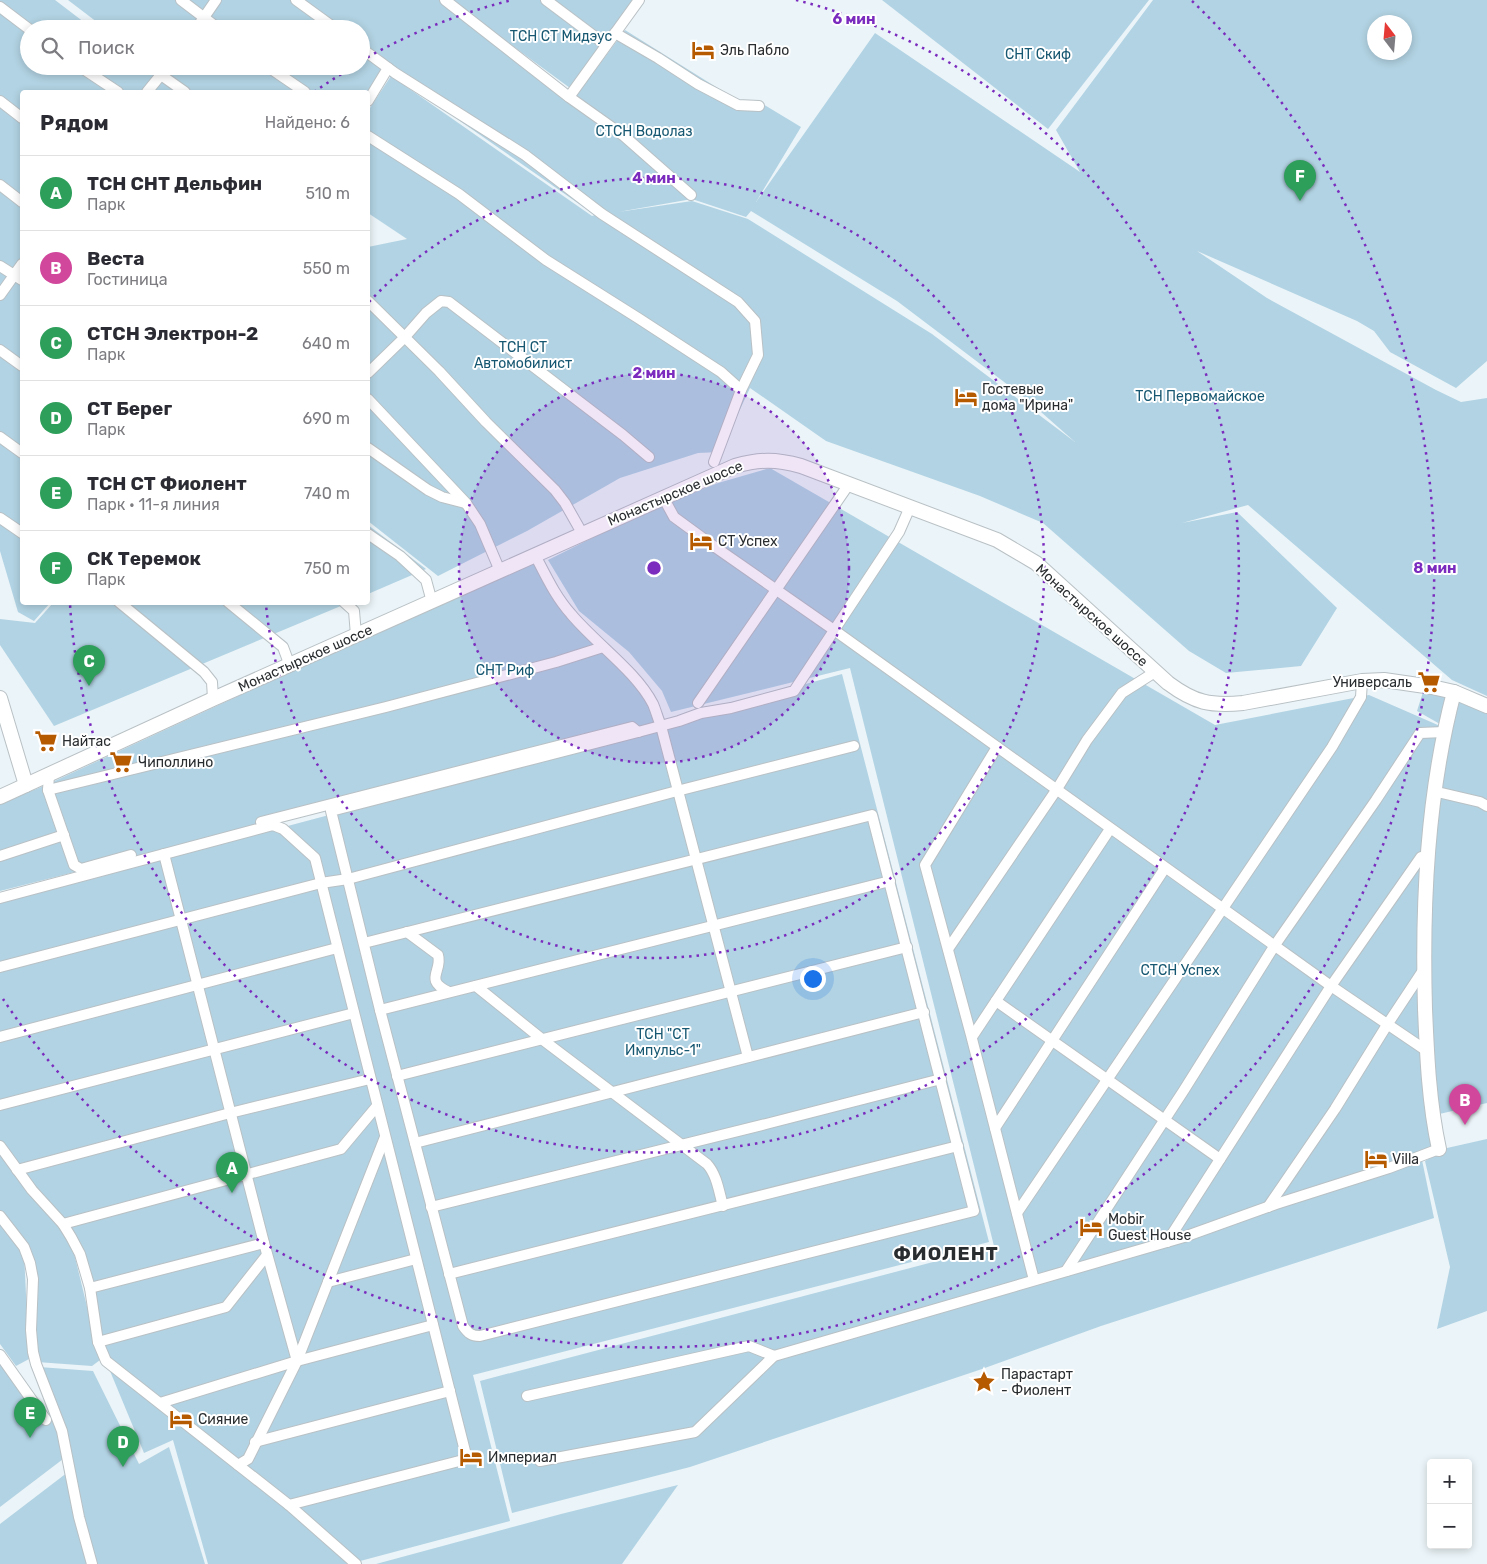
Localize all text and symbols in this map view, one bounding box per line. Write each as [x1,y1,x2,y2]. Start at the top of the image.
text: 6 мин [833,10,875,28]
north arrow [1367,15,1412,60]
search box [20,20,370,75]
park label: ТСН СТ Мидэус [510,28,612,45]
icon: search [38,34,66,62]
text: Поиск [78,36,135,59]
hotel icon: Эль Пабло [690,37,716,63]
place label: Эль Пабло [720,42,789,59]
park label: СНТ Скиф [1005,46,1071,63]
text: Рядом [40,110,109,135]
text: Найдено: 6 [265,113,350,132]
park label: СТСН Водолаз [596,123,692,140]
pin: F [1284,160,1316,201]
text: 4 мин [632,169,676,187]
text: ТСН СНТ Дельфин [87,172,262,195]
text: A [50,184,62,203]
text: 510 m [306,184,350,203]
text: Парк [87,195,125,214]
text: Веста [87,247,145,270]
text: B [50,259,62,278]
text: 550 m [303,259,350,278]
text: Гостиница [87,270,168,289]
text: СТСН Электрон-2 [87,322,258,345]
text: C [50,334,62,353]
text: 640 m [302,334,350,353]
park label: ТСН СТ Автомобилист [474,339,572,372]
text: Парк [87,345,125,364]
text: 2 мин [633,364,675,382]
place label: Гостевые дома "Ирина" [982,381,1073,414]
hotel icon: Гостевые дома "Ирина" [953,384,979,410]
park label: ТСН Первомайское [1135,388,1265,405]
text: СТ Берег [87,397,172,420]
text: D [50,409,62,428]
text: 690 m [303,409,350,428]
text: Парк [87,420,125,439]
street label: Монастырское шоссе [605,457,745,530]
text: ТСН СТ Фиолент [87,472,247,495]
text: E [51,484,61,503]
text: 740 m [304,484,350,503]
text: Парк · 11-я линия [87,495,220,514]
hotel icon: СТ Успех [688,528,714,554]
place label: СТ Успех [718,533,778,550]
text: СК Теремок [87,547,201,570]
text: F [51,559,61,578]
text: 750 m [304,559,350,578]
centre of rings [645,559,663,577]
text: 8 мин [1413,559,1457,577]
street label: Монастырское шоссе [1032,561,1151,670]
text: Парк [87,570,125,589]
street label: Монастырское шоссе [235,621,375,696]
pin: C [73,645,105,686]
park label: СНТ Риф [476,662,534,679]
supermarket icon: Универсаль [1416,669,1442,695]
place label: Универсаль [1333,674,1412,691]
supermarket icon: Найтас [33,728,59,754]
place label: Найтас [62,733,111,750]
supermarket icon: Чиполлино [108,749,134,775]
place label: Чиполлино [138,754,213,771]
park label: СТСН Успех [1141,962,1220,979]
your location [800,966,826,992]
park label: ТСН "СТ Импульс-1" [625,1026,701,1059]
pin: B [1449,1084,1481,1125]
hotel icon: Villa [1363,1146,1389,1172]
place label: Villa [1392,1151,1419,1168]
pin: A [216,1152,248,1193]
place label: Mobir Guest House [1108,1211,1191,1244]
hotel icon: Mobir Guest House [1078,1214,1104,1240]
district label: ФИОЛЕНТ [893,1242,999,1265]
place label: Парастарт - Фиолент [1001,1366,1073,1399]
place icon: Парастарт - Фиолент [971,1369,997,1395]
pin: E [14,1397,46,1438]
hotel icon: Сияние [168,1406,194,1432]
place label: Сияние [198,1411,249,1428]
pin: D [107,1426,139,1467]
hotel icon: Империал [458,1444,484,1470]
place label: Империал [488,1449,557,1466]
map controls [1427,1459,1472,1549]
button: + [1427,1459,1472,1504]
button: − [1427,1504,1472,1549]

